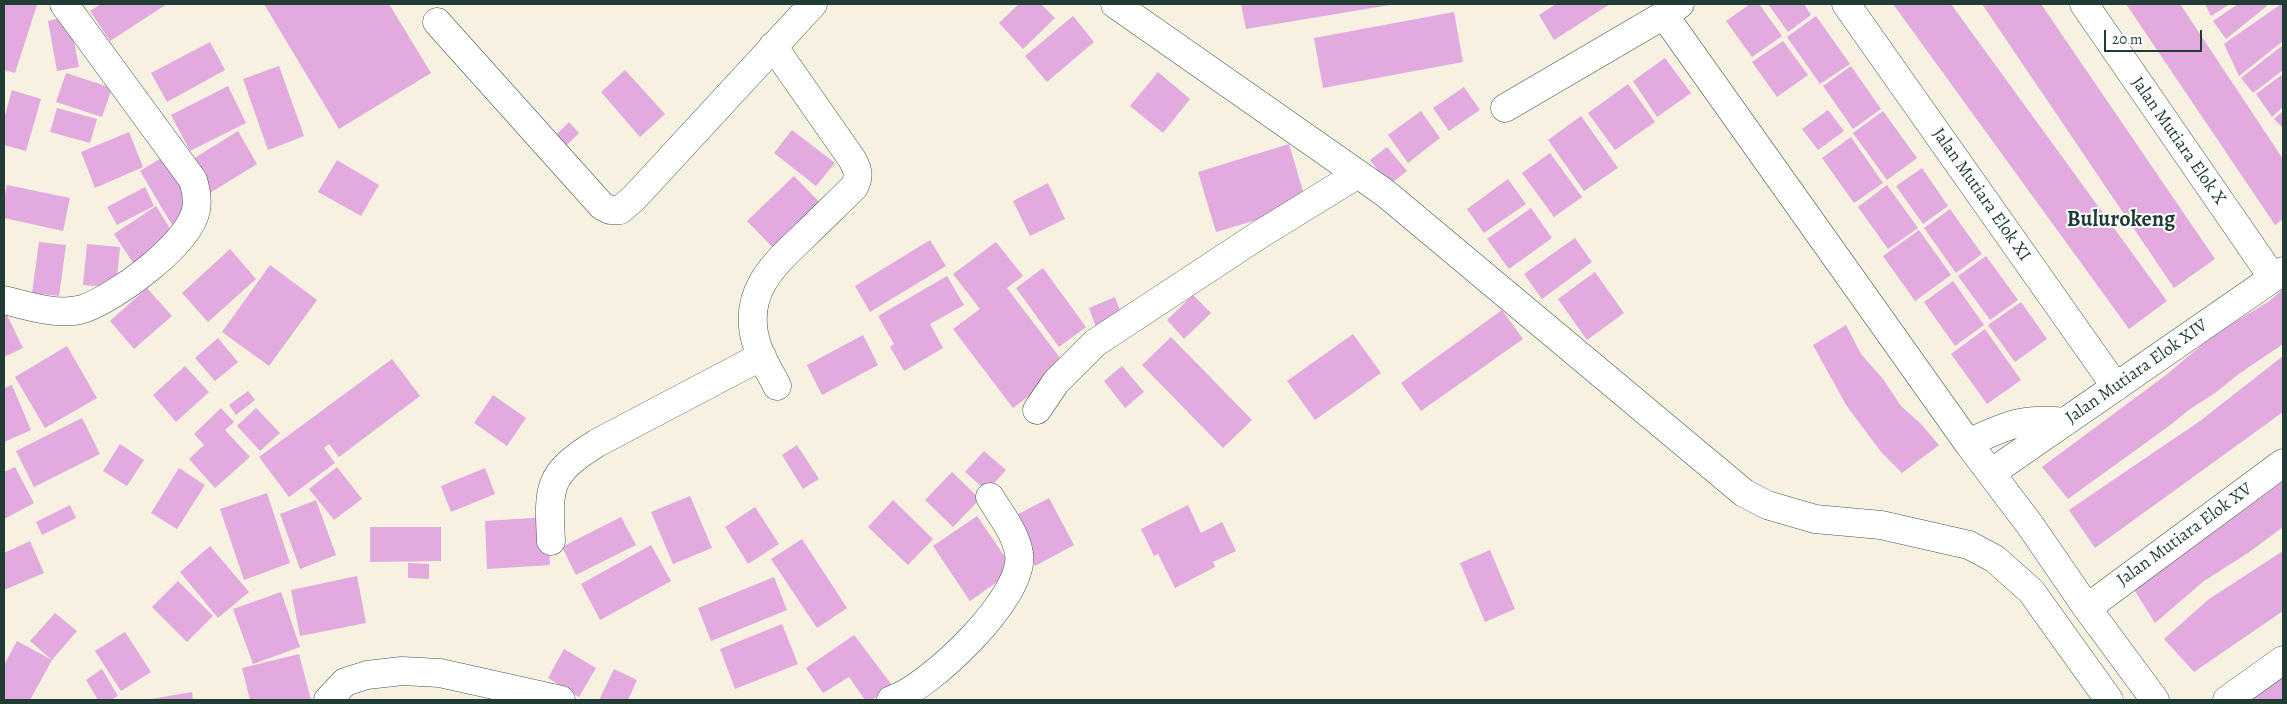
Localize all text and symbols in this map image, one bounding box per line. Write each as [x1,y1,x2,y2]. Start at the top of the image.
scale bar [2107,20,2204,52]
text: 20 m [2112,29,2143,49]
street label: Jalan Mutiara Elok X [2126,73,2230,209]
street label: Jalan Mutiara Elok XI [1927,124,2035,266]
district label: Bulurokeng [2067,208,2175,234]
street label: Jalan Mutiara Elok XIV [2062,315,2212,429]
street label: Jalan Mutiara Elok XV [2113,479,2257,591]

